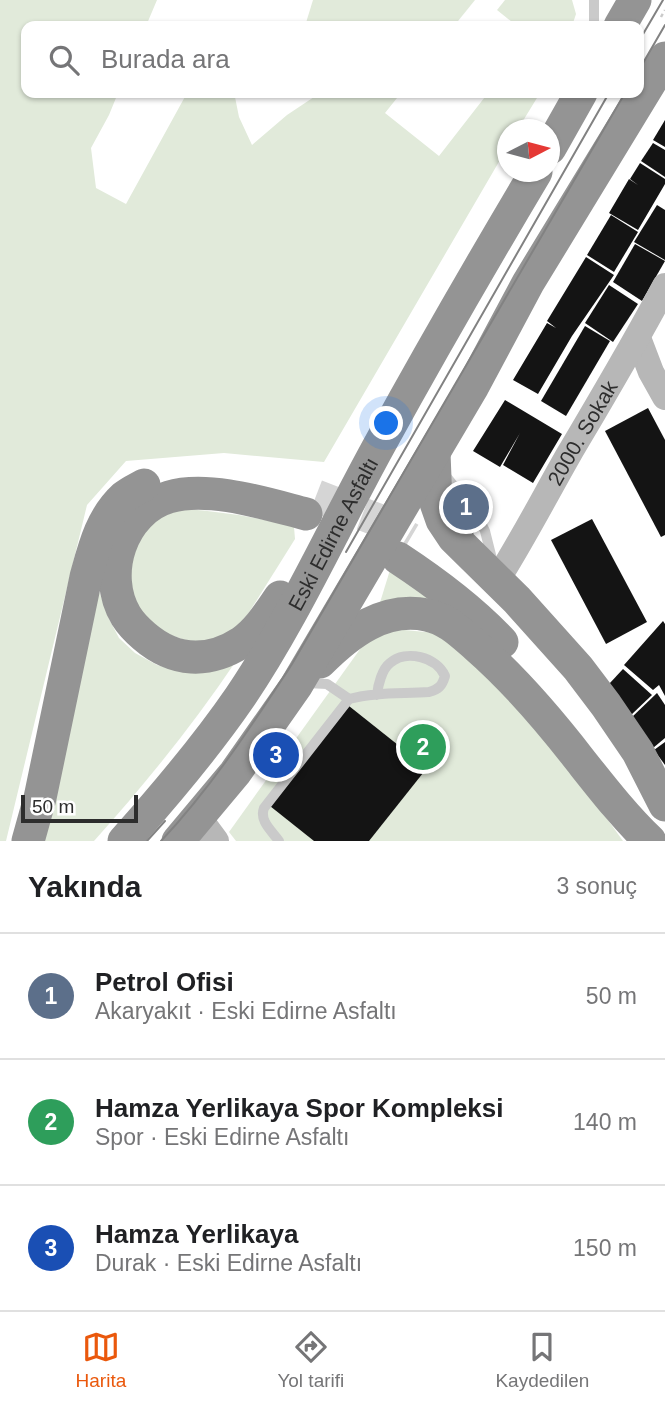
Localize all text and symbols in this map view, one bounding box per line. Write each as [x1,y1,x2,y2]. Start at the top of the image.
search box [21,21,644,98]
icon: search [45,41,83,79]
text: Burada ara [101,44,230,74]
north arrow [497,119,560,182]
street label: 2000. Sokak [543,376,621,489]
your location [369,406,403,440]
street label: Eski Edirne Asfaltı [283,453,382,614]
pin: 1 [443,481,489,533]
pin: 2 [400,721,446,773]
pin: 3 [253,729,299,781]
scale bar [21,792,138,824]
text: 50 m [32,796,74,817]
text: Yakında [28,870,141,903]
text: 3 sonuç [556,873,637,899]
text: Petrol Ofisi [95,967,234,997]
text: 1 [45,983,57,1009]
text: 50 m [586,983,637,1009]
text: Akaryakıt · Eski Edirne Asfaltı [95,998,397,1024]
text: Hamza Yerlikaya Spor Kompleksi [95,1093,504,1123]
text: 2 [45,1109,57,1135]
text: 140 m [573,1109,637,1135]
text: Spor · Eski Edirne Asfaltı [95,1124,349,1150]
text: Hamza Yerlikaya [95,1219,298,1249]
text: 3 [45,1235,57,1261]
text: 150 m [573,1235,637,1261]
text: Durak · Eski Edirne Asfaltı [95,1250,362,1276]
tab: Harita [76,1328,126,1392]
tab: Yol tarifi [277,1328,344,1392]
tab: Kaydedilen [495,1328,589,1392]

